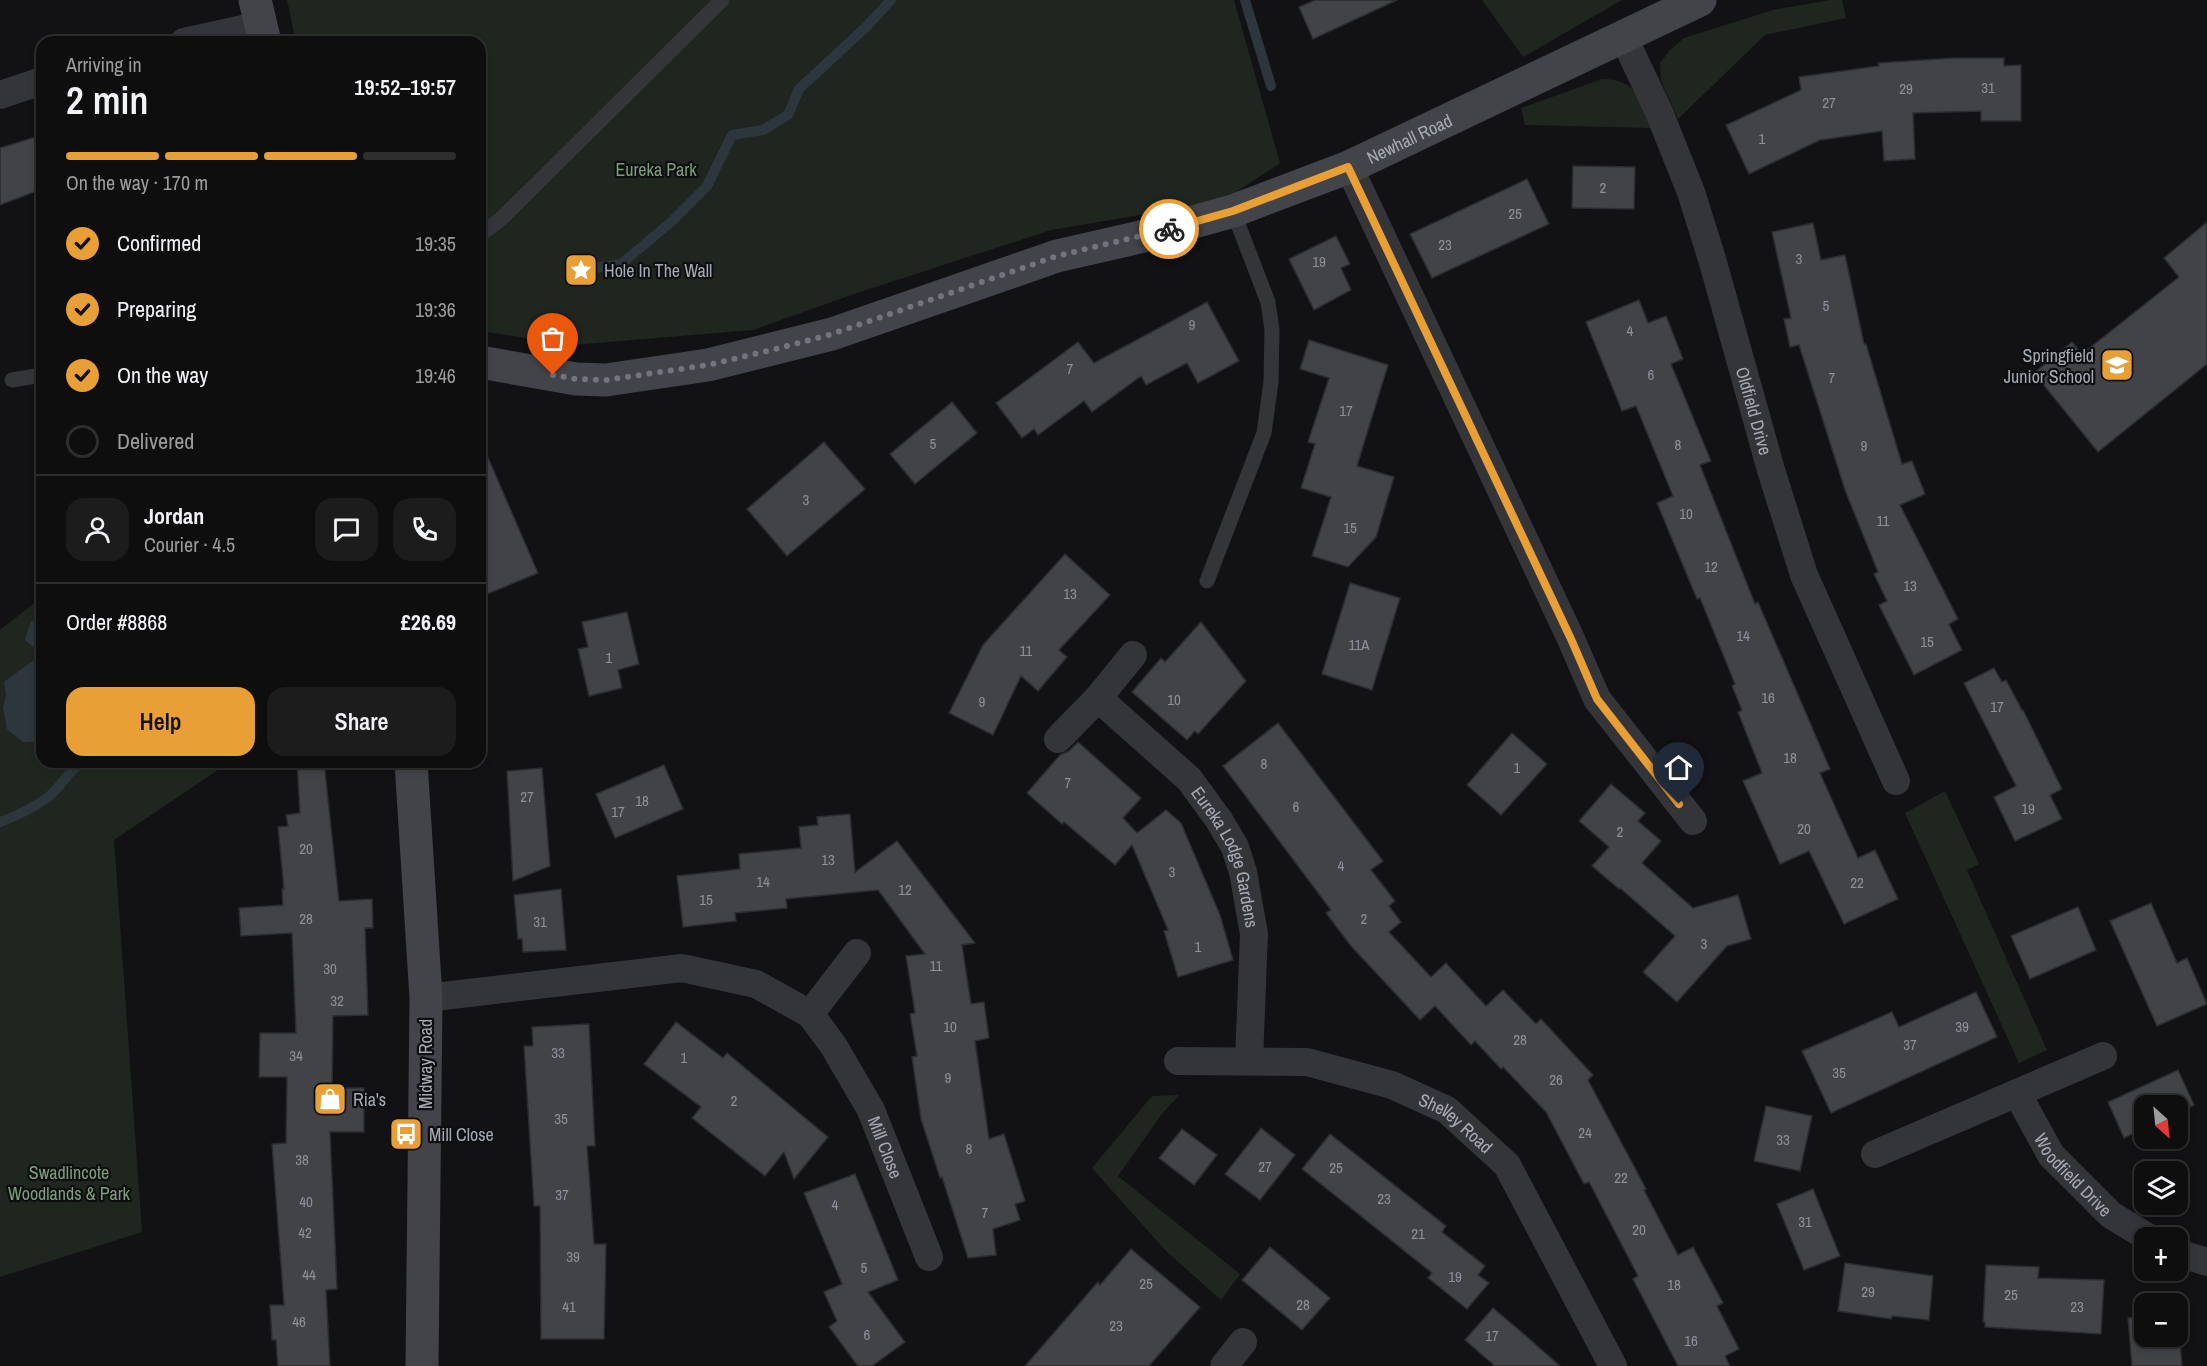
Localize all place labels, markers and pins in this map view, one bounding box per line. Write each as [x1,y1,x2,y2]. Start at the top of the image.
place icon: Hole In The Wall [563,252,599,288]
place label: Hole In The Wall [604,258,712,283]
pin [527,313,578,375]
place label: Springfield Junior School [2004,343,2094,389]
school or university icon: Springfield Junior School [2099,347,2135,383]
pin [1653,742,1704,804]
shop icon: Ria's [312,1081,348,1117]
place label: Ria's [353,1087,386,1112]
bus stop icon: Mill Close [388,1116,424,1152]
place label: Mill Close [429,1122,494,1147]

